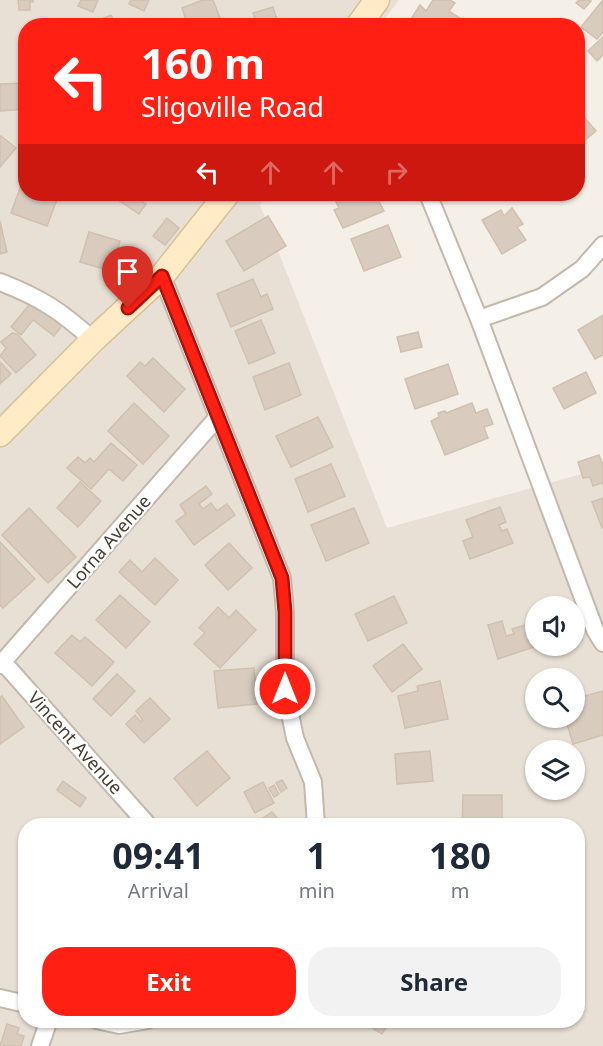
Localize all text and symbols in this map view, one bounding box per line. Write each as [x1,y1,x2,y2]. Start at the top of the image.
text: 160 m [141,34,265,91]
icon: left [42,42,120,120]
text: Sligoville Road [141,88,324,125]
icon: left [191,156,224,189]
icon: ahead [254,156,287,189]
icon: ahead [317,156,350,189]
icon: right [380,156,413,189]
pin [102,246,153,308]
icon: arrive [111,255,144,288]
street label: Lorna Avenue [61,489,156,593]
map controls [525,596,585,800]
button: sound [525,596,585,656]
position arrow [253,657,317,721]
button: search [525,668,585,728]
street label: Vincent Avenue [23,686,128,799]
button: layers [525,740,585,800]
text: 09:41 [112,831,205,880]
text: 1 [307,831,327,880]
text: 180 [429,831,491,880]
text: Arrival [128,877,189,904]
text: min [299,877,335,904]
text: m [451,877,469,904]
button: Exit [42,947,296,1016]
button: Share [308,947,561,1016]

